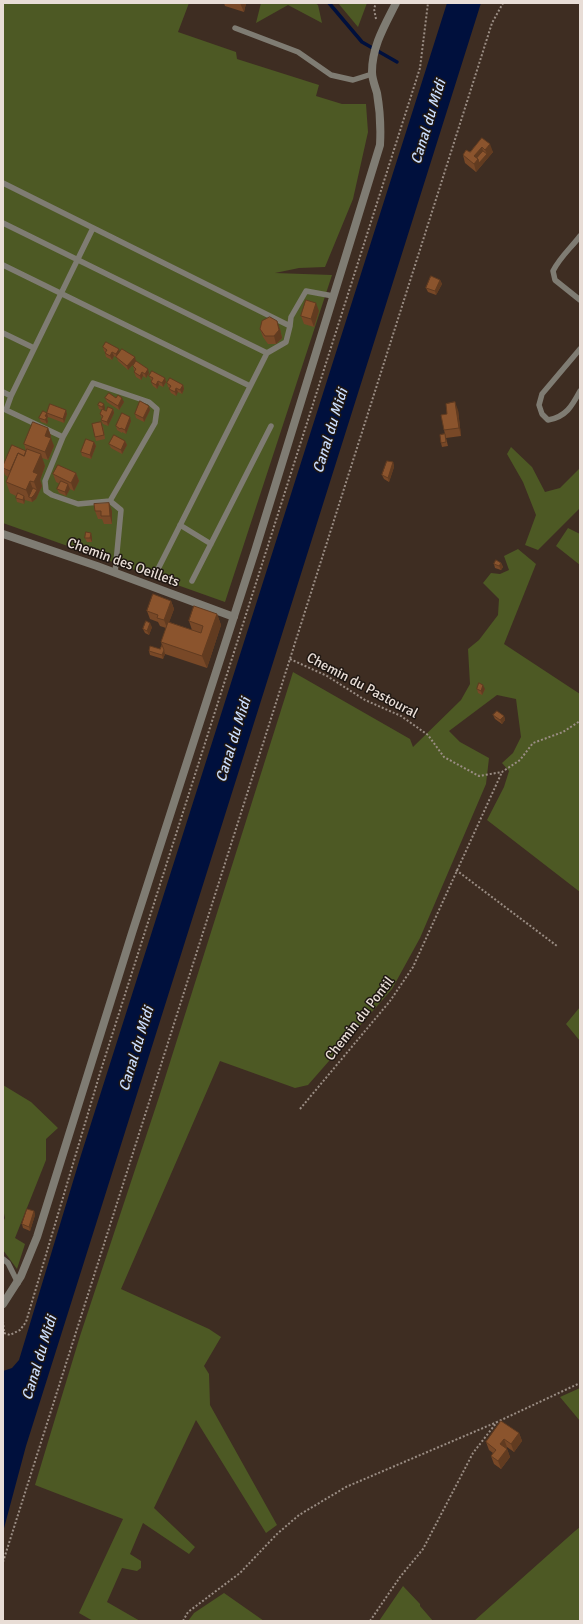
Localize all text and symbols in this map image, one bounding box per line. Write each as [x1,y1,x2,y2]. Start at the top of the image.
water label: Canal du Midi [408,77,450,167]
water label: Canal du Midi [310,386,352,476]
street label: Chemin des Oeillets [65,535,181,591]
street label: Chemin du Pastoural [303,650,421,722]
water label: Canal du Midi [213,695,255,785]
street label: Chemin du Pontil [322,974,398,1064]
water label: Canal du Midi [116,1004,158,1094]
water label: Canal du Midi [19,1313,61,1403]

